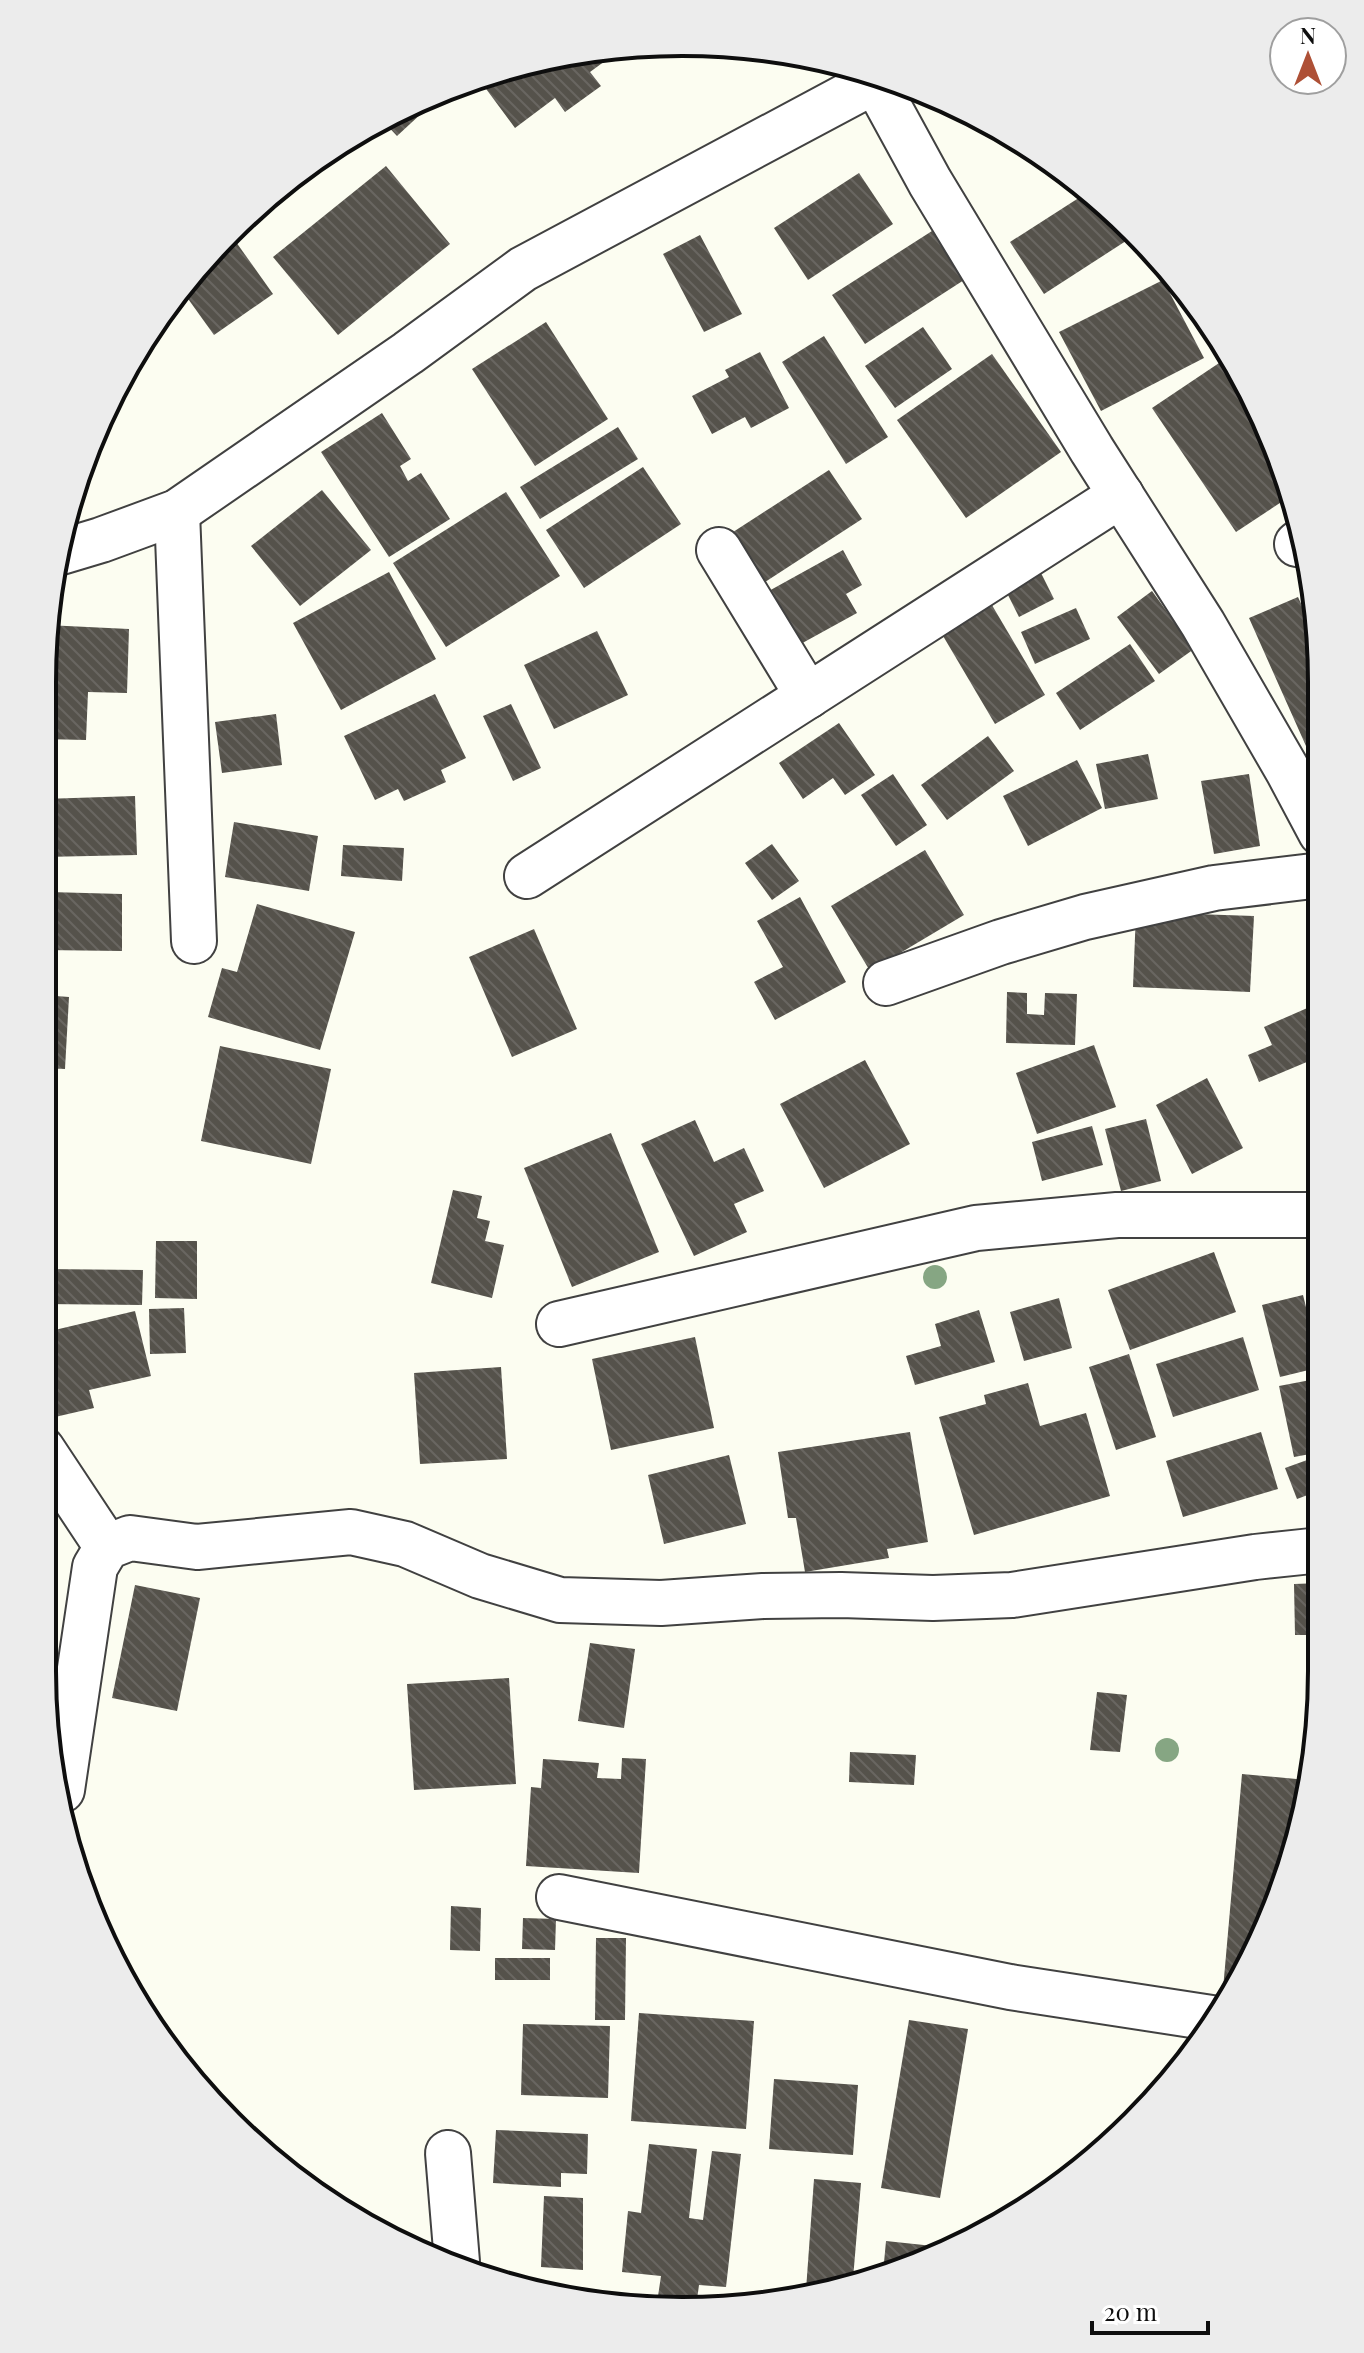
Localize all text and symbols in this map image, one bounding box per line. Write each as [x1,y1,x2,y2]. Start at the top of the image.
north arrow [1268,16,1348,96]
text: N [1300,20,1316,50]
scale bar [1092,2285,1208,2335]
text: 20 m [1104,2295,1157,2327]

